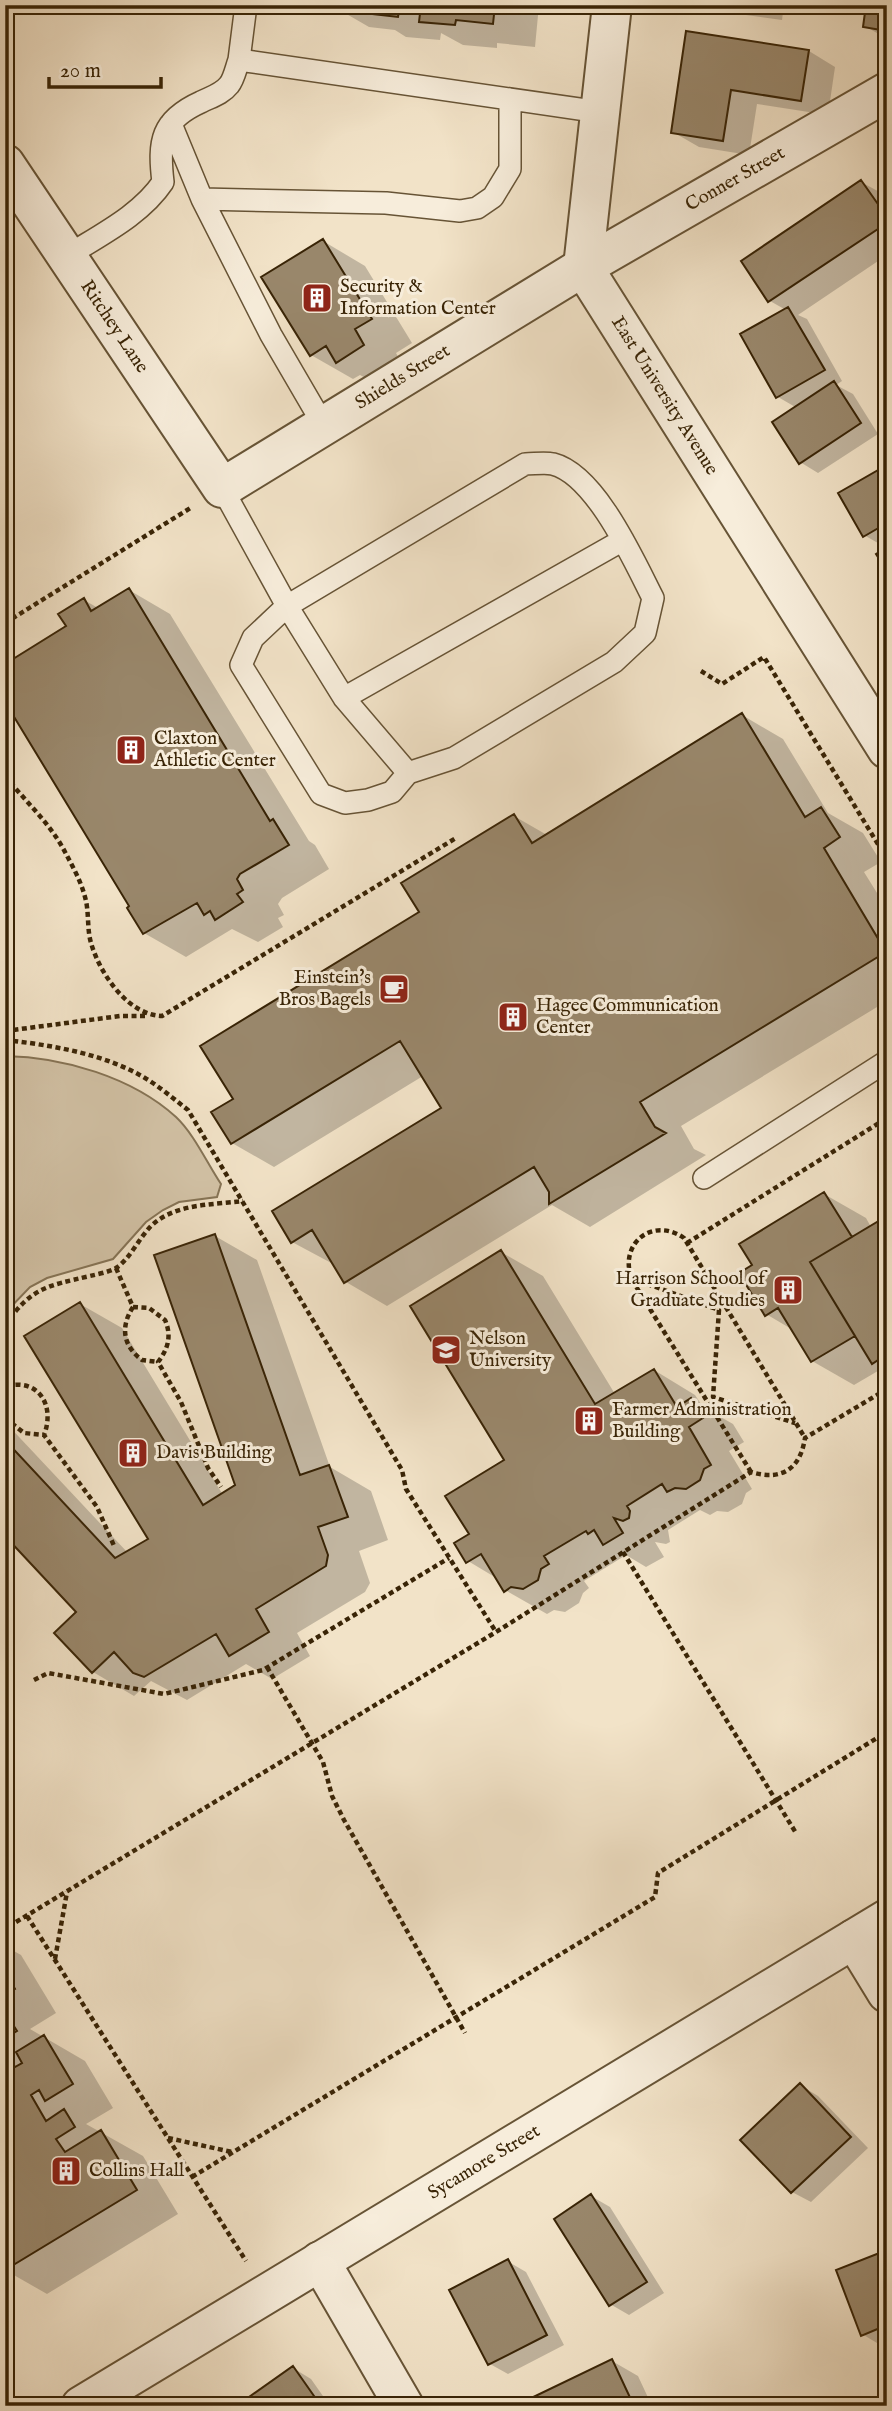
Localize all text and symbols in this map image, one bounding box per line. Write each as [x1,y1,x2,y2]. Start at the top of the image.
scale bar [49,46,161,90]
text: 20 m [60,58,101,85]
street label: Conner Street [681,141,790,217]
place label: Security & Information Center [340,275,496,321]
street label: Ritchey Lane [74,276,154,378]
building icon: Security & Information Center [300,281,334,315]
street label: East University Avenue [605,312,724,480]
street label: Shields Street [351,339,455,415]
place label: Claxton Athletic Center [153,727,276,773]
building icon: Claxton Athletic Center [114,733,148,767]
place label: Einstein's Bros Bagels [279,966,371,1012]
cafe icon: Einstein's Bros Bagels [377,972,411,1006]
place label: Hagee Communication Center [536,994,719,1040]
building icon: Hagee Communication Center [496,1000,530,1034]
place label: Harrison School of Graduate Studies [616,1267,768,1313]
building icon: Harrison School of Graduate Studies [771,1273,805,1307]
place label: Nelson University [469,1327,552,1373]
school or university icon: Nelson University [429,1333,463,1367]
place label: Farmer Administration Building [612,1398,792,1444]
building icon: Farmer Administration Building [572,1404,606,1438]
building icon: Davis Building [116,1436,150,1470]
place label: Davis Building [156,1441,273,1465]
street label: Sycamore Street [424,2119,545,2206]
building icon: Collins Hall [49,2154,83,2188]
place label: Collins Hall [89,2159,185,2183]

